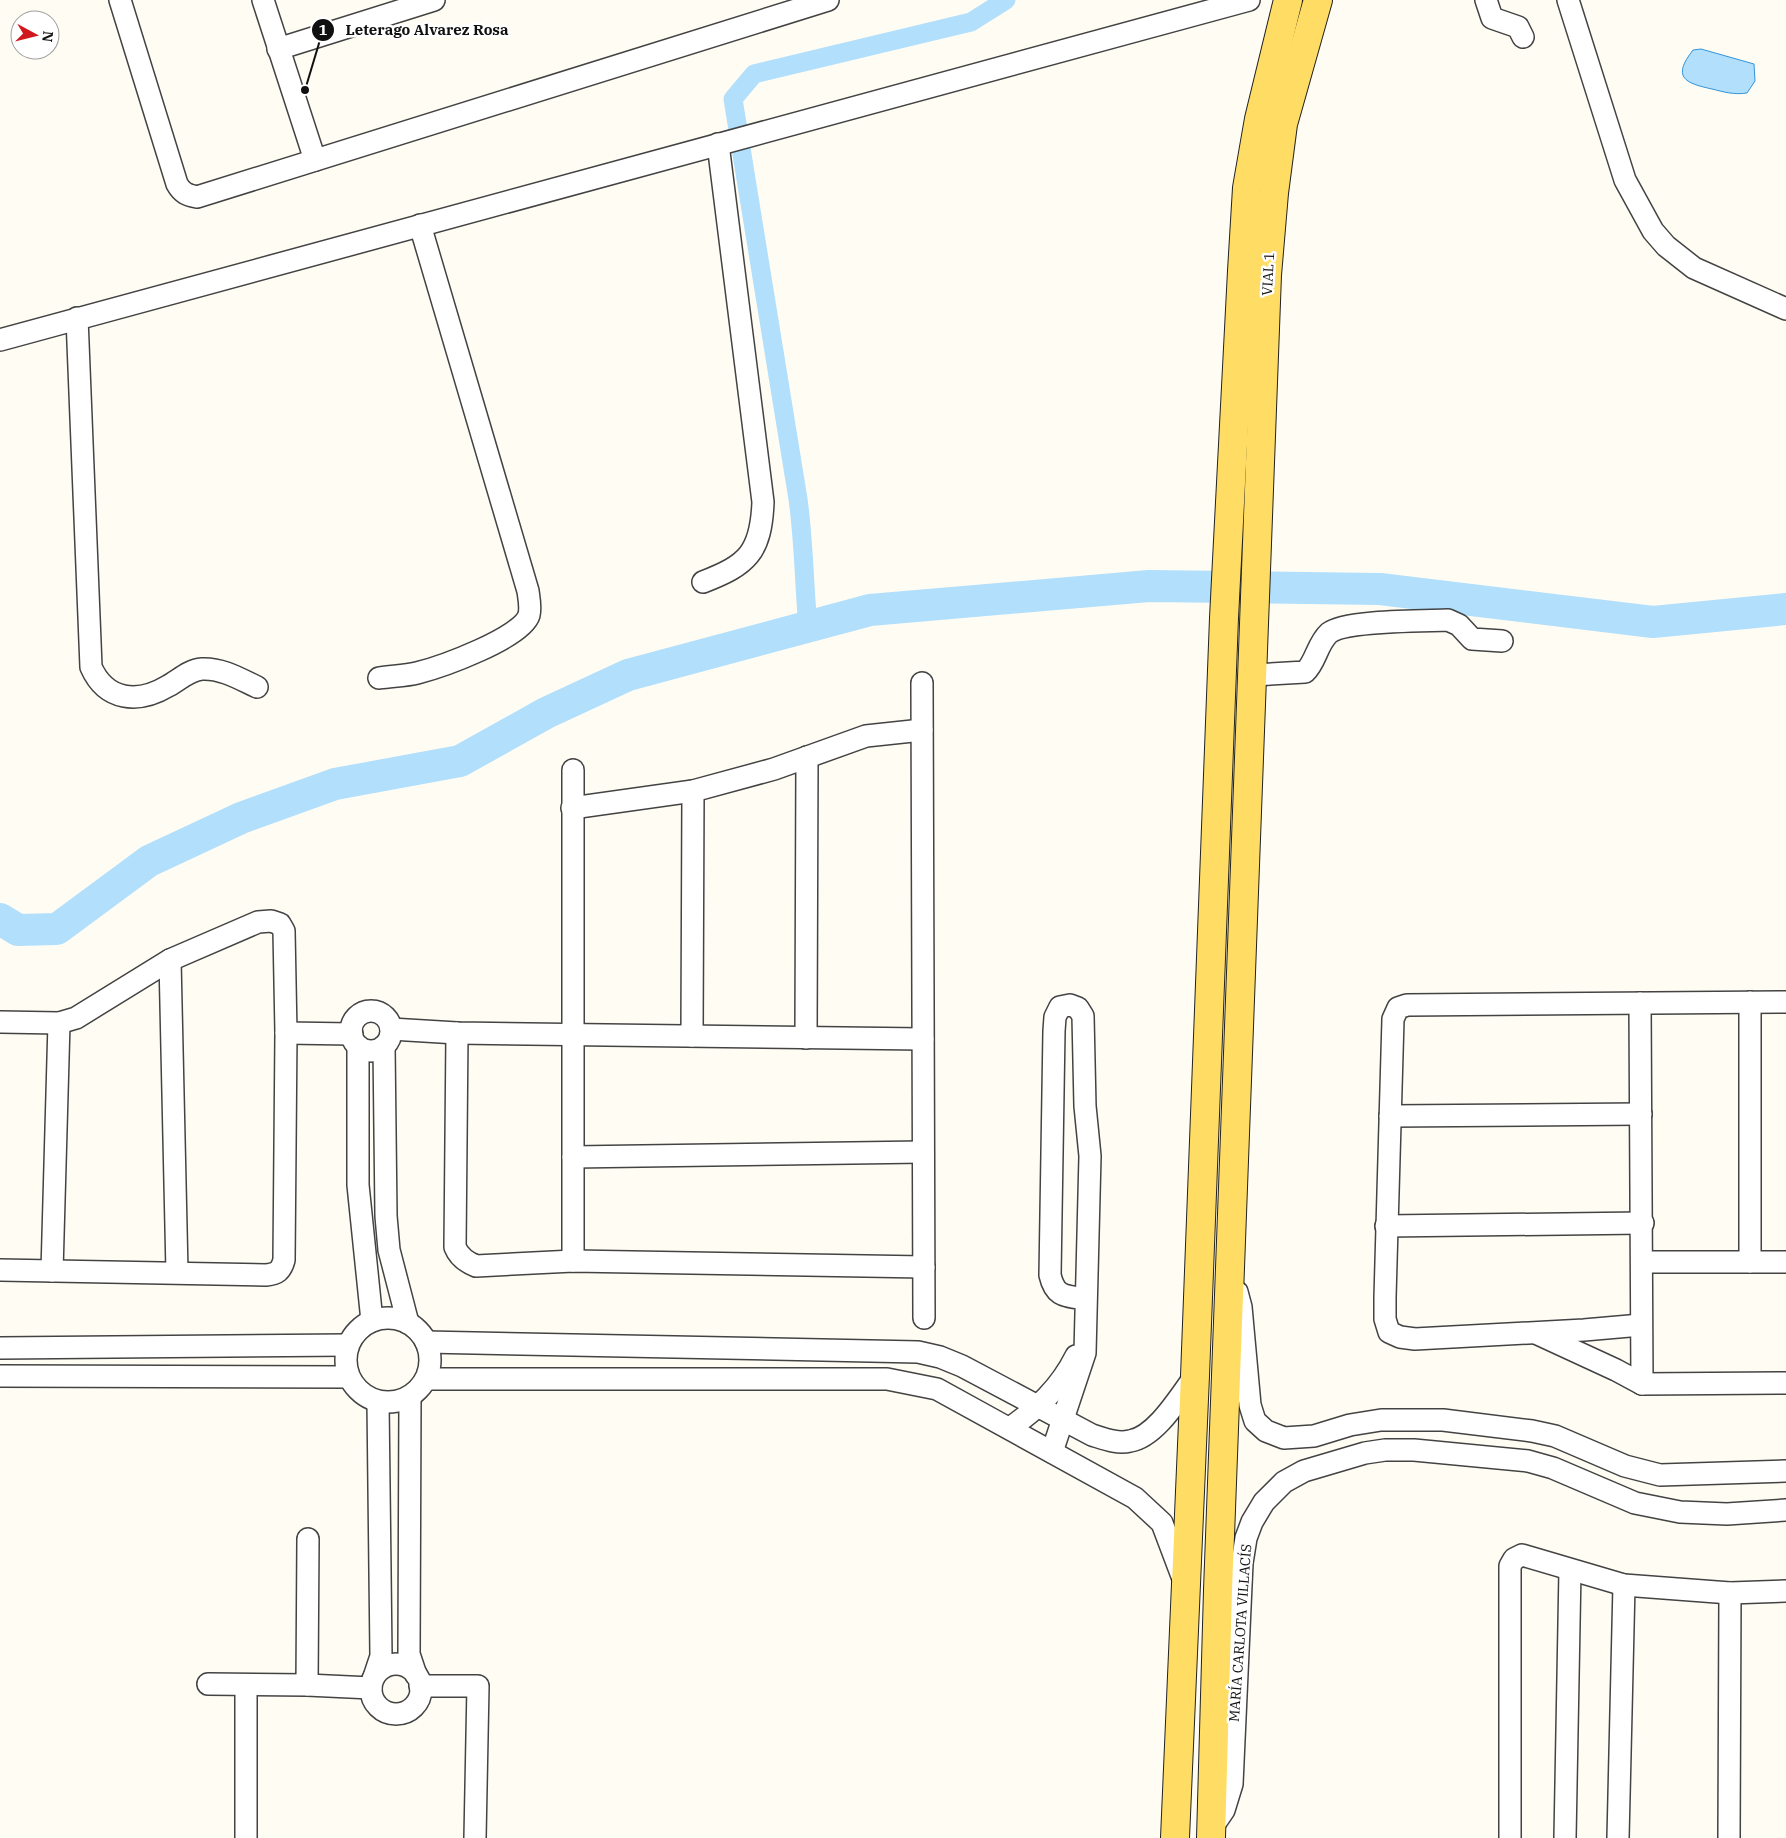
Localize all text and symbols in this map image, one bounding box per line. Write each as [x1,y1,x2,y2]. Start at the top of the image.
north arrow [10,10,60,60]
callout: Leterago Alvarez Rosa [310,15,518,45]
text: 1 [318,20,328,39]
text: Leterago Alvarez Rosa [345,20,509,39]
text: N [38,30,58,43]
street label: VIAL 1 [1258,252,1278,296]
street label: MARÍA CARLOTA VILLACÍS [1224,1543,1255,1723]

